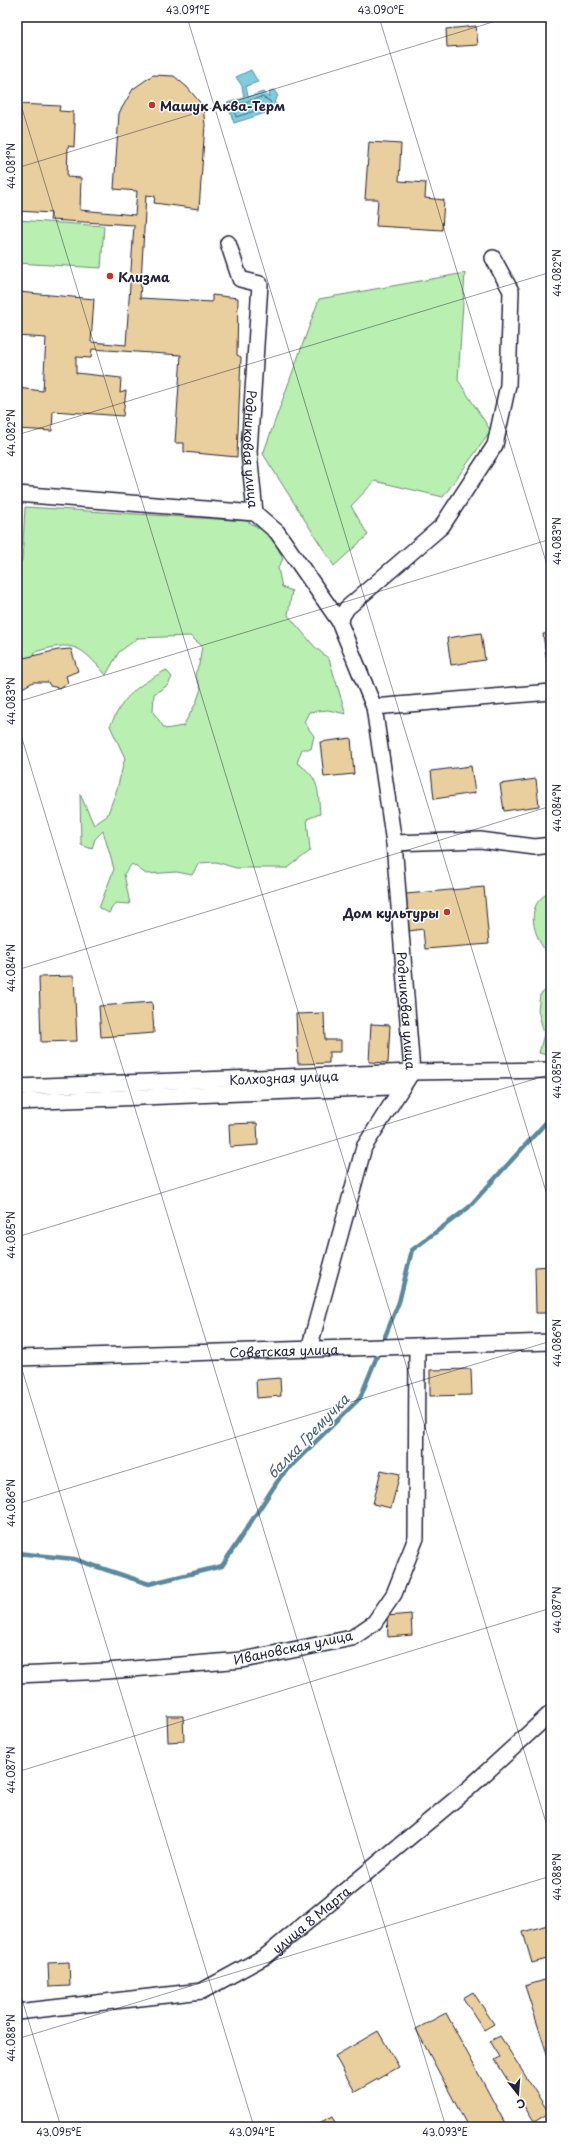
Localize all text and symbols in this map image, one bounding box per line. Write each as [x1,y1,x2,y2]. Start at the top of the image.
text: 43.091°E [166,2,210,17]
text: 43.090°E [358,2,404,17]
place label: Машук Аква-Терм [160,96,285,115]
marker: Машук Аква-Терм [147,100,157,110]
text: 44.081°N [3,143,18,189]
text: 44.082°N [549,249,564,297]
place label: Клизма [118,267,170,286]
marker: Клизма [105,271,115,281]
street label: Родниковая улица [239,389,264,510]
text: 44.082°N [3,409,18,457]
text: 44.083°N [549,517,564,565]
text: 44.083°N [3,677,18,725]
text: 44.084°N [549,784,564,832]
place label: Дом культуры [342,903,439,922]
marker: Дом культуры [442,907,452,917]
text: 44.084°N [3,944,18,992]
street label: Родниковая улица [393,951,421,1071]
text: 44.085°N [549,1051,564,1099]
street label: Колхозная улица [229,1065,340,1088]
text: 44.085°N [3,1211,18,1259]
text: 44.086°N [549,1319,564,1367]
street label: Советская улица [229,1339,340,1361]
water label: балка Гремучка [262,1388,355,1483]
text: 44.086°N [3,1479,18,1527]
text: 44.087°N [549,1586,564,1634]
street label: Ивановская улица [232,1625,355,1669]
text: 44.087°N [3,1746,18,1794]
text: 44.088°N [549,1853,564,1901]
street label: улица 8 Марта [267,1881,354,1957]
text: 44.088°N [3,2014,18,2062]
north arrow [498,2074,538,2114]
text: С [515,2095,528,2113]
text: 43.095°E [36,2124,82,2139]
text: 43.094°E [229,2124,275,2139]
text: 43.093°E [422,2124,468,2139]

